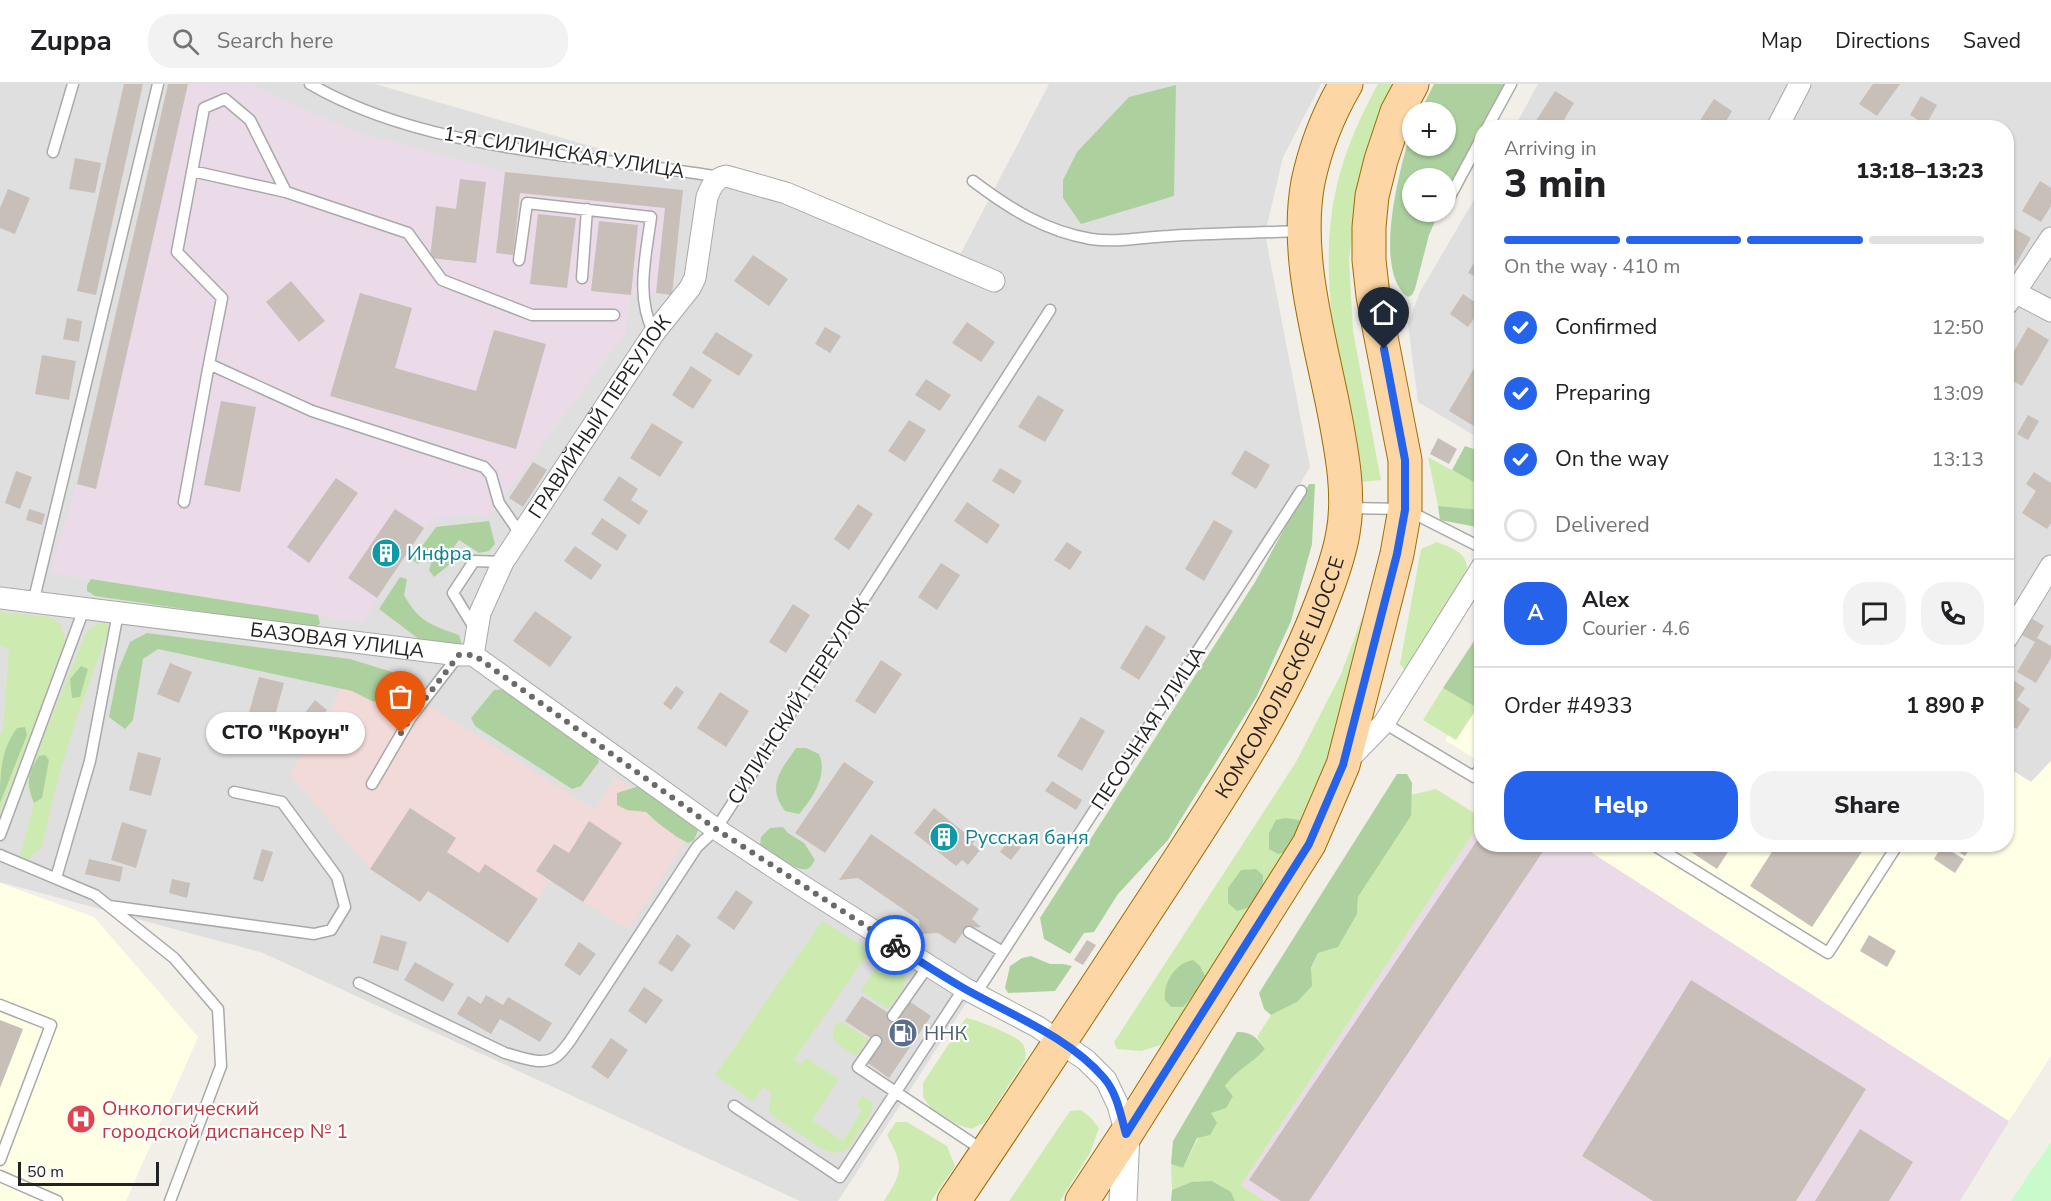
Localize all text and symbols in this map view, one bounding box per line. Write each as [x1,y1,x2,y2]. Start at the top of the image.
search box [148,14,568,68]
text: Zuppa [30,22,112,60]
icon: search [169,25,202,58]
text: Search here [217,26,333,56]
text: Map [1761,27,1802,55]
text: Directions [1835,27,1930,55]
text: Saved [1963,27,2021,55]
map controls [1402,102,1456,222]
button: + [1402,102,1456,156]
street label: 1-Я СИЛИНСКАЯ УЛИЦА [441,120,687,185]
text: Arriving in [1504,135,1597,162]
text: 13:18–13:23 [1856,156,1984,186]
text: 3 min [1504,158,1607,211]
button: − [1402,168,1456,222]
text: On the way · 410 m [1504,253,1680,280]
pin [1358,287,1409,349]
icon: home [1367,296,1400,329]
street label: ГРАВИЙНЫЙ ПЕРЕУЛОК [522,309,677,524]
icon: check [1504,311,1537,344]
text: Confirmed [1555,312,1657,342]
text: 12:50 [1931,314,1984,341]
icon: check [1504,377,1537,410]
text: Preparing [1555,378,1651,408]
text: 13:09 [1931,380,1984,407]
icon: check [1504,443,1537,476]
text: On the way [1555,444,1669,474]
text: 13:13 [1931,446,1984,473]
text: Delivered [1555,510,1650,540]
building icon: Инфра [370,537,402,569]
place label: Инфра [407,540,472,567]
street label: КОМСОМОЛЬСКОЕ ШОССЕ [1209,553,1351,804]
button: chat [1843,582,1906,645]
button: phone [1921,582,1984,645]
text: Alex [1582,585,1629,615]
street label: СИЛИНСКИЙ ПЕРЕУЛОК [721,593,875,810]
text: A [1527,598,1544,628]
text: Courier · 4.6 [1582,615,1690,642]
street label: БАЗОВАЯ УЛИЦА [249,616,426,665]
street label: ПЕСОЧНАЯ УЛИЦА [1085,641,1212,815]
pin [375,671,426,733]
icon: bag [384,680,417,713]
text: Order #4933 [1504,691,1633,721]
text: 1 890 ₽ [1906,691,1984,721]
callout: СТО "Кроун" [206,712,365,754]
text: СТО "Кроун" [222,719,349,746]
button: Help [1504,771,1738,840]
button: Share [1750,771,1984,840]
building icon: Русская баня [928,821,960,853]
place label: Русская баня [965,824,1089,851]
courier [865,915,925,975]
icon: bike [879,929,912,962]
fuel station icon: ННК [887,1017,919,1049]
place label: ННК [924,1020,967,1047]
place label: Онкологический городской диспансер № 1 [102,1095,348,1145]
hospital icon: Онкологический городской диспансер № 1 [65,1103,97,1135]
scale bar [18,1159,159,1186]
text: 50 m [27,1161,64,1183]

